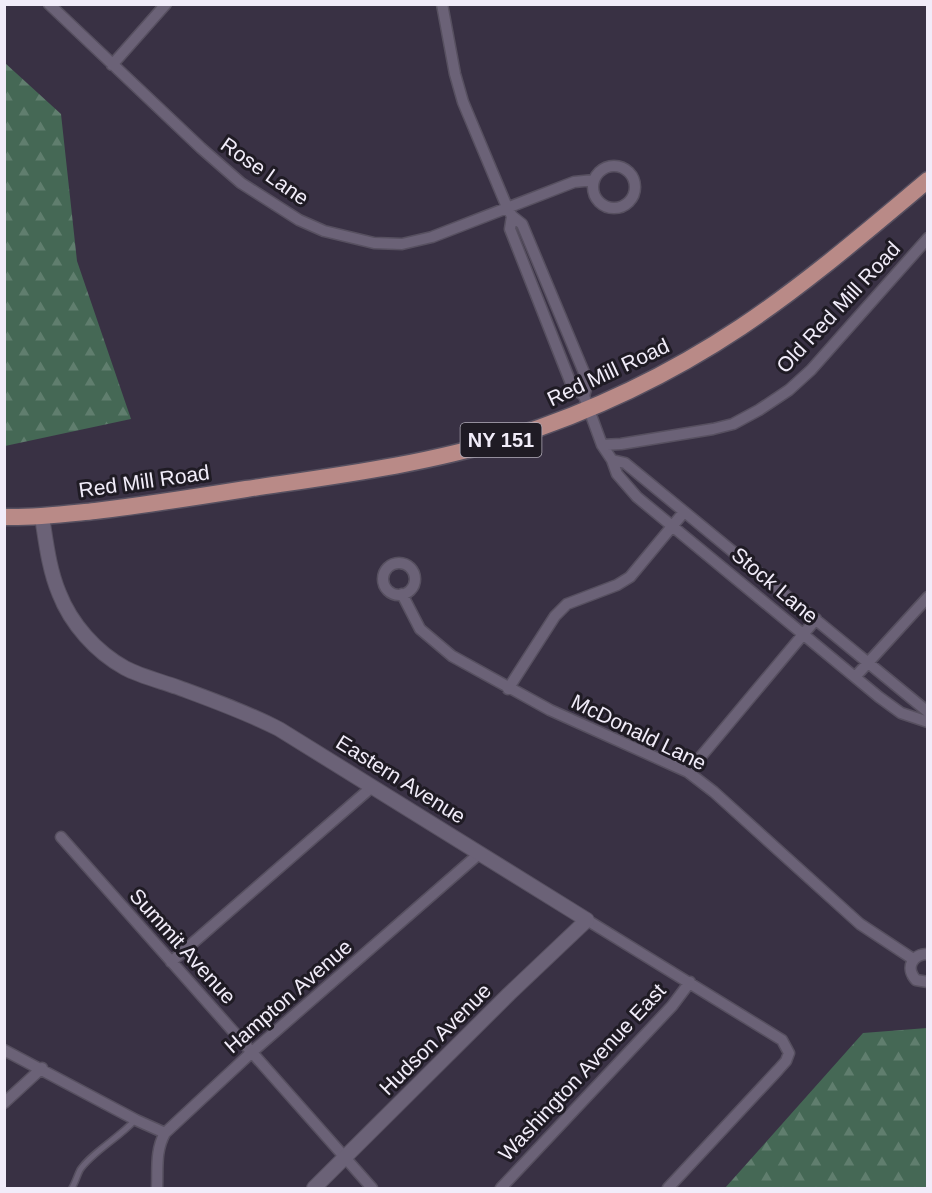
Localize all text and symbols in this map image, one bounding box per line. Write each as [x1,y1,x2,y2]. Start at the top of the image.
street label: Rose Lane [217,132,313,210]
street label: Old Red Mill Road [771,237,905,377]
street label: Red Mill Road [543,334,673,410]
road number: NY 151 [460,423,542,457]
street label: Red Mill Road [77,460,211,502]
street label: Stock Lane [727,542,823,628]
street label: McDonald Lane [568,689,710,775]
street label: Eastern Avenue [332,730,470,828]
street label: Summit Avenue [125,884,241,1008]
street label: Hampton Avenue [220,935,356,1057]
street label: Hudson Avenue [375,979,495,1099]
street label: Washington Avenue East [494,979,670,1165]

